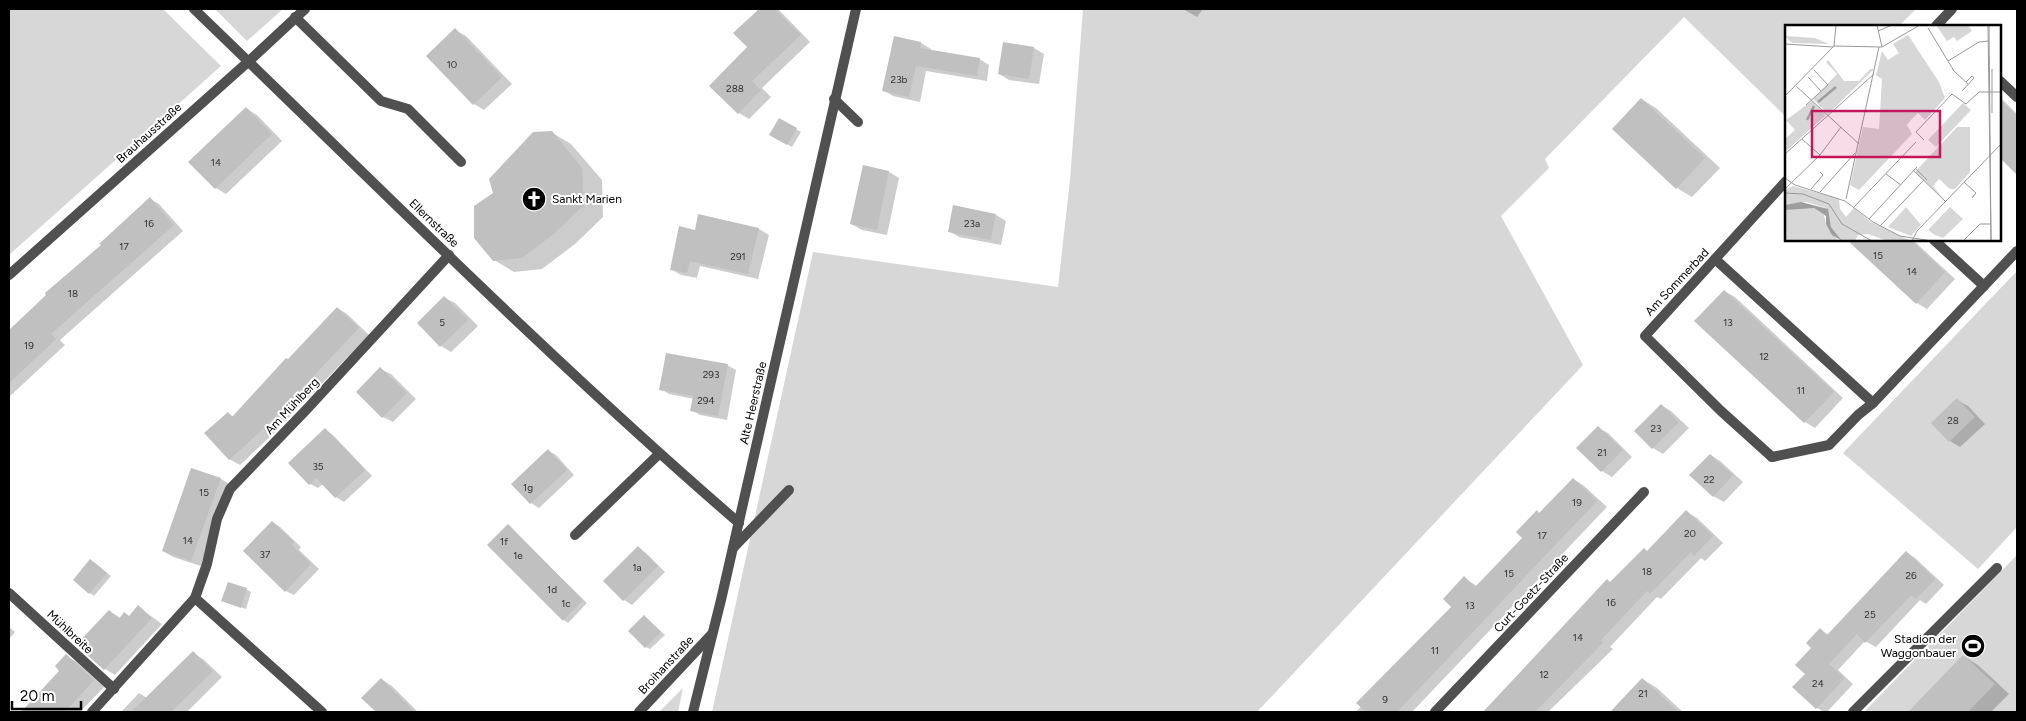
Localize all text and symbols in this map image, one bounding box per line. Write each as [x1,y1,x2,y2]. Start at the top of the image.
inset map [1785,25,2001,241]
house number: 10 [447,58,457,71]
house number: 23b [891,73,908,86]
house number: 288 [726,82,744,95]
street label: Brauhausstraße [113,100,185,166]
house number: 14 [211,156,221,169]
church icon: Sankt Marien [521,186,547,212]
place label: Sankt Marien [552,192,622,206]
street label: Ellernstraße [406,196,462,250]
house number: 16 [144,217,154,230]
house number: 23a [964,217,980,230]
house number: 17 [119,240,129,253]
street label: Am Sommerbad [1642,245,1712,319]
house number: 15 [1873,249,1883,262]
house number: 291 [730,250,746,263]
house number: 14 [1907,265,1917,278]
house number: 18 [68,287,78,300]
house number: 5 [439,316,445,329]
house number: 13 [1723,316,1733,329]
house number: 19 [24,339,34,352]
house number: 12 [1759,350,1769,363]
street label: Alte Heerstraße [737,360,769,446]
house number: 293 [703,368,719,381]
street label: Am Mühlberg [262,375,322,437]
house number: 11 [1797,384,1805,397]
house number: 294 [697,394,715,407]
house number: 28 [1947,414,1959,427]
house number: 23 [1650,422,1662,435]
house number: 21 [1597,446,1607,459]
house number: 35 [312,460,324,473]
house number: 22 [1703,473,1715,486]
house number: 1g [523,481,533,494]
house number: 15 [199,486,209,499]
house number: 19 [1572,496,1582,509]
house number: 20 [1684,527,1696,540]
house number: 17 [1537,529,1547,542]
house number: 14 [183,534,193,547]
house number: 1f [500,535,508,548]
house number: 37 [260,548,271,561]
house number: 1e [513,549,523,562]
street label: Curt-Goetz-Straße [1491,550,1571,635]
house number: 1a [632,561,642,574]
house number: 18 [1642,565,1652,578]
house number: 15 [1504,567,1514,580]
house number: 26 [1905,569,1917,582]
house number: 1d [547,583,557,596]
house number: 16 [1606,596,1616,609]
house number: 1c [561,597,571,610]
house number: 13 [1465,599,1475,612]
street label: Mühlbreite [44,607,96,657]
house number: 25 [1864,608,1876,621]
house number: 14 [1573,631,1583,644]
place label: Stadion der Waggonbauer [1881,632,1956,660]
street label: Broihanstraße [636,633,697,697]
sports icon: Stadion der Waggonbauer [1960,633,1986,659]
house number: 11 [1431,644,1439,657]
house number: 12 [1539,668,1549,681]
house number: 24 [1812,677,1824,690]
scale bar [12,678,81,710]
text: 20 m [20,687,54,705]
house number: 21 [1638,687,1648,700]
house number: 9 [1382,693,1388,706]

